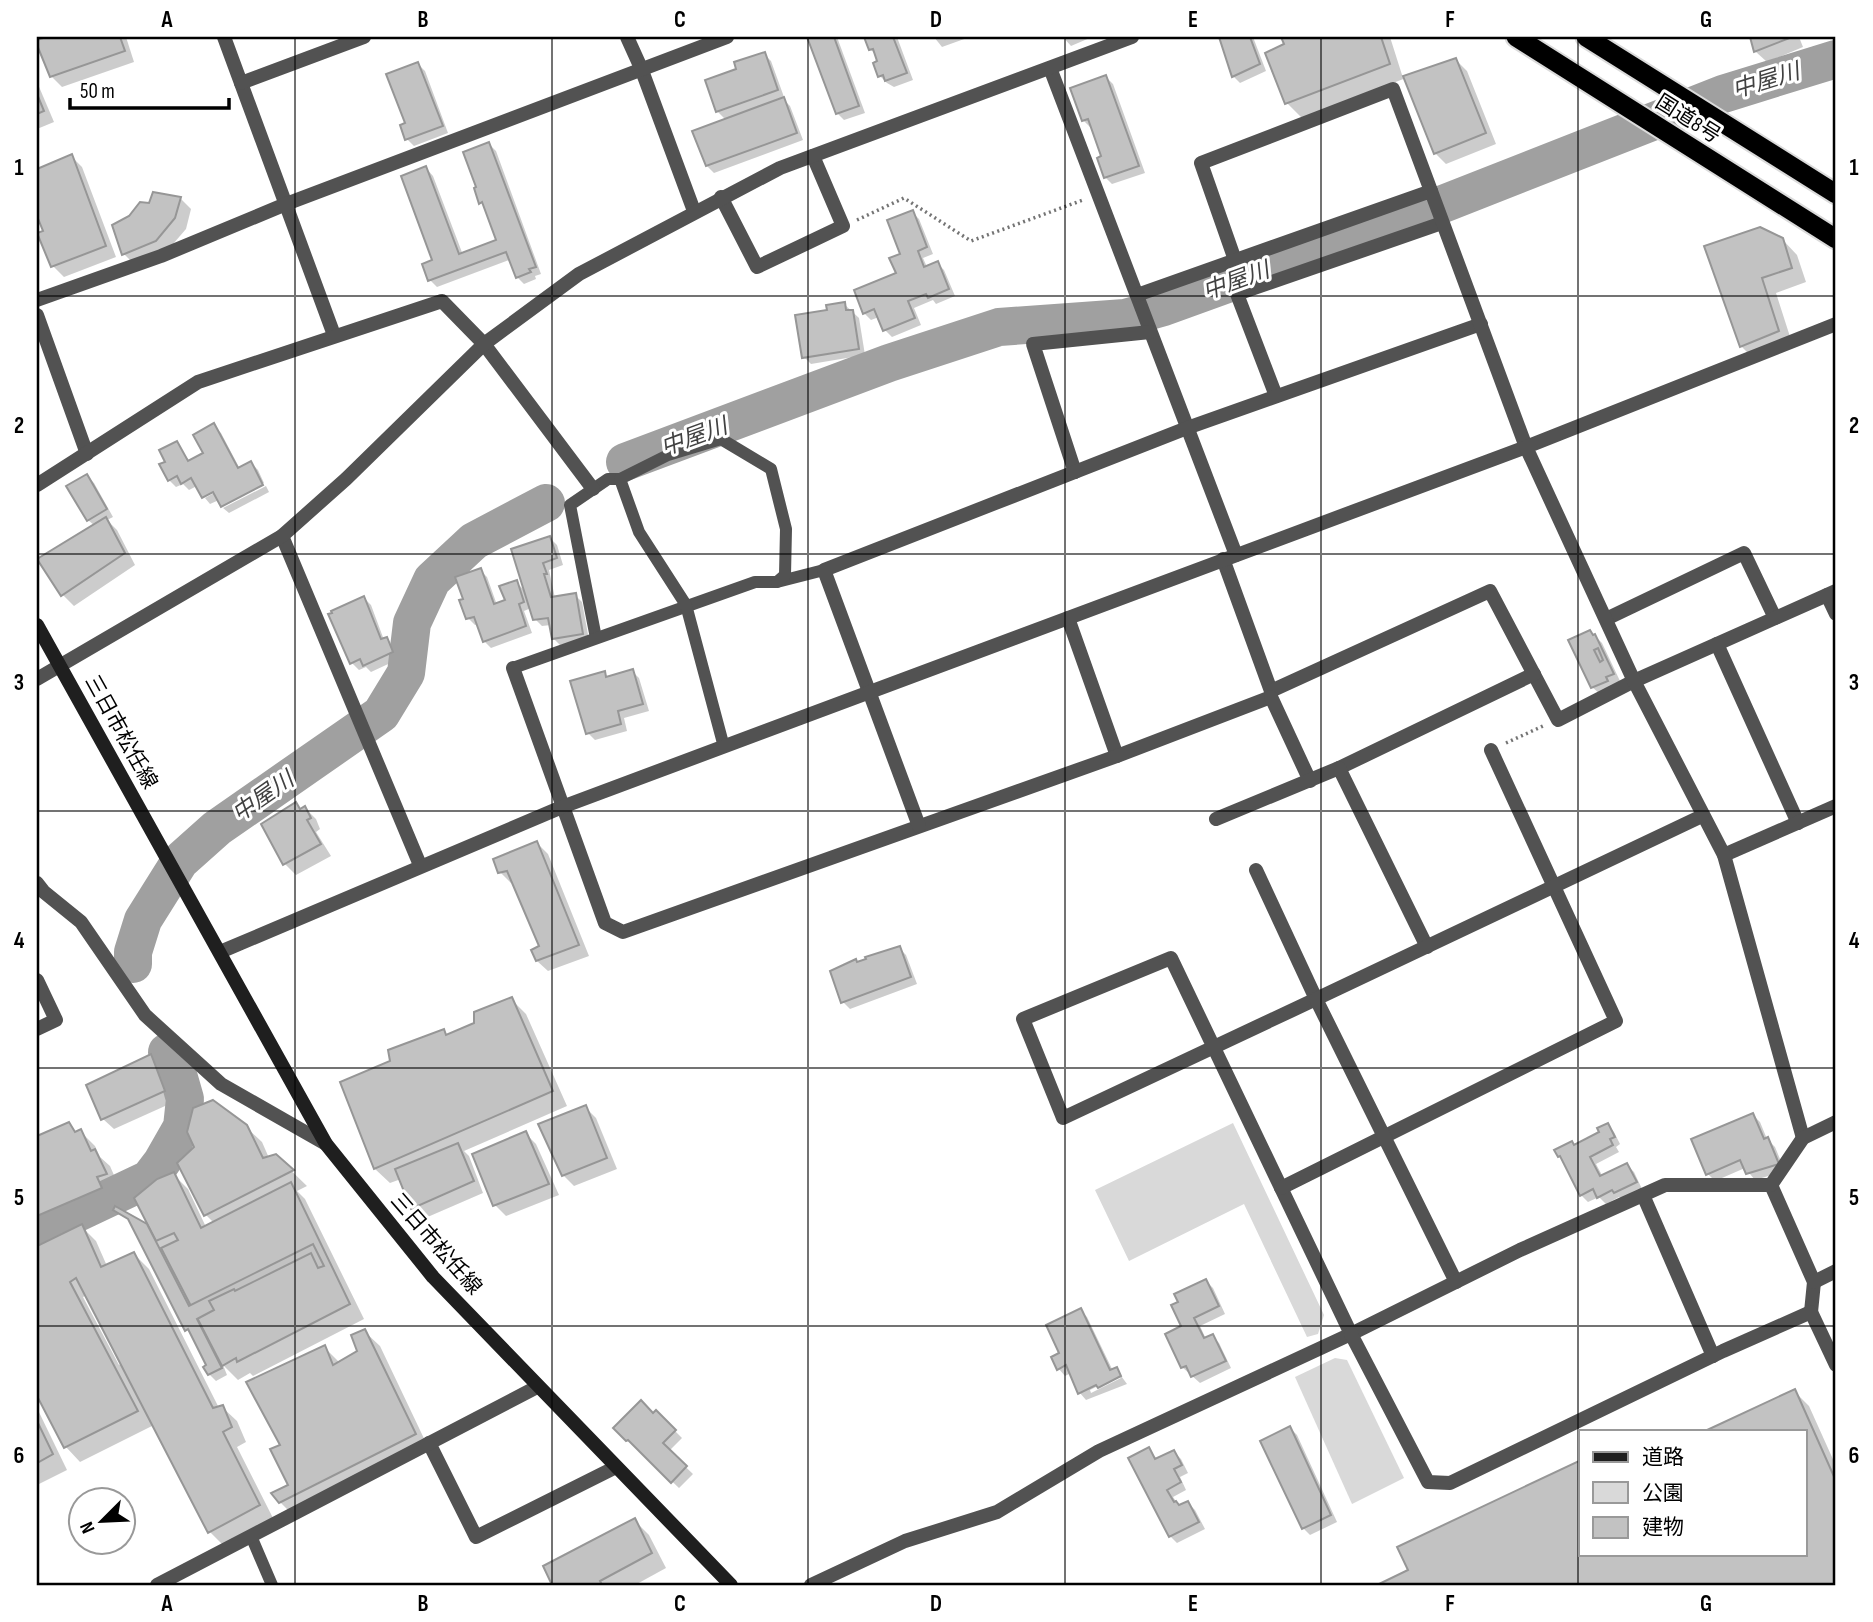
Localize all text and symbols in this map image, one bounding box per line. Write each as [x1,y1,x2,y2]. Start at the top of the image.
text: A [161,6,174,34]
text: B [418,6,429,34]
text: C [674,6,686,34]
text: D [930,6,942,34]
text: E [1188,6,1198,34]
text: F [1445,6,1455,34]
text: G [1700,6,1712,34]
water label: 中屋川 [1729,57,1806,104]
scale bar [70,66,229,110]
text: 50 m [80,79,115,104]
street label: 国道8号 [1651,89,1725,149]
text: 1 [14,154,24,182]
text: 1 [1849,154,1859,182]
water label: 中屋川 [1199,255,1276,306]
water label: 中屋川 [657,411,734,462]
text: 2 [14,412,24,440]
text: 2 [1849,412,1859,440]
text: 3 [14,669,24,697]
text: 3 [1849,669,1859,697]
street label: 三日市松任線 [80,671,162,793]
water label: 中屋川 [227,764,302,828]
text: 4 [14,927,25,955]
text: 4 [1849,927,1860,955]
text: 5 [14,1184,24,1212]
text: 5 [1849,1184,1859,1212]
street label: 三日市松任線 [385,1188,487,1300]
legend [1579,1430,1806,1556]
text: 6 [14,1442,24,1470]
text: 6 [1849,1442,1859,1470]
text: 道路 [1642,1445,1684,1470]
text: 公園 [1642,1481,1684,1506]
north arrow [66,1486,136,1556]
text: 建物 [1642,1515,1684,1540]
text: N [75,1518,100,1537]
text: A [161,1590,174,1618]
text: B [418,1590,429,1618]
text: C [674,1590,686,1618]
text: D [930,1590,942,1618]
text: E [1188,1590,1198,1618]
text: F [1445,1590,1455,1618]
text: G [1700,1590,1712,1618]

